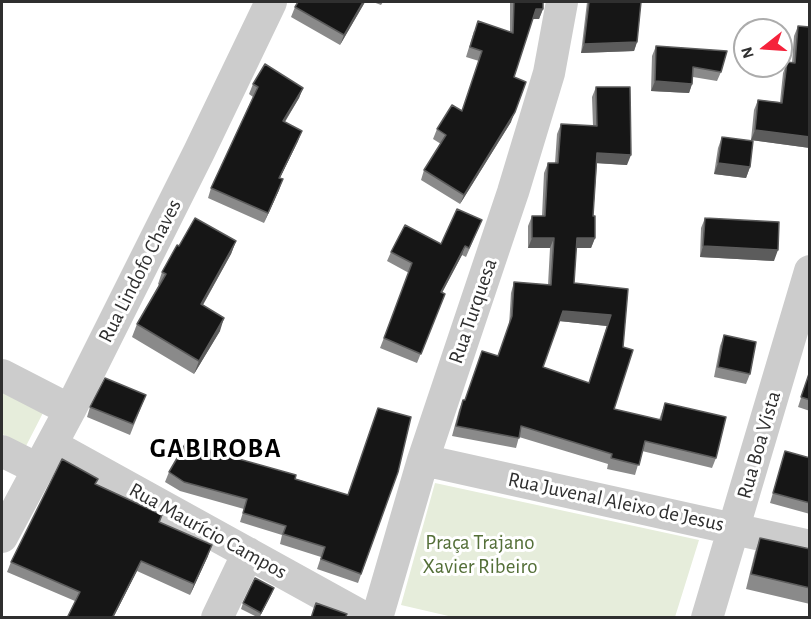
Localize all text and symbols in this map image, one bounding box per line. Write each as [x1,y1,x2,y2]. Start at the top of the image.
north arrow [733,18,793,78]
text: N [738,45,757,60]
street label: Rua Lindofo Chaves [93,195,187,347]
street label: Rua Turquesa [443,255,503,367]
street label: Rua Boa Vista [732,388,786,502]
district label: GABIROBA [150,433,282,465]
street label: Rua Juvenal Aleixo de Jesus [506,467,726,537]
street label: Rua Maurício Campos [125,477,291,585]
park label: Praça Trajano Xavier Ribeiro [423,530,537,580]

